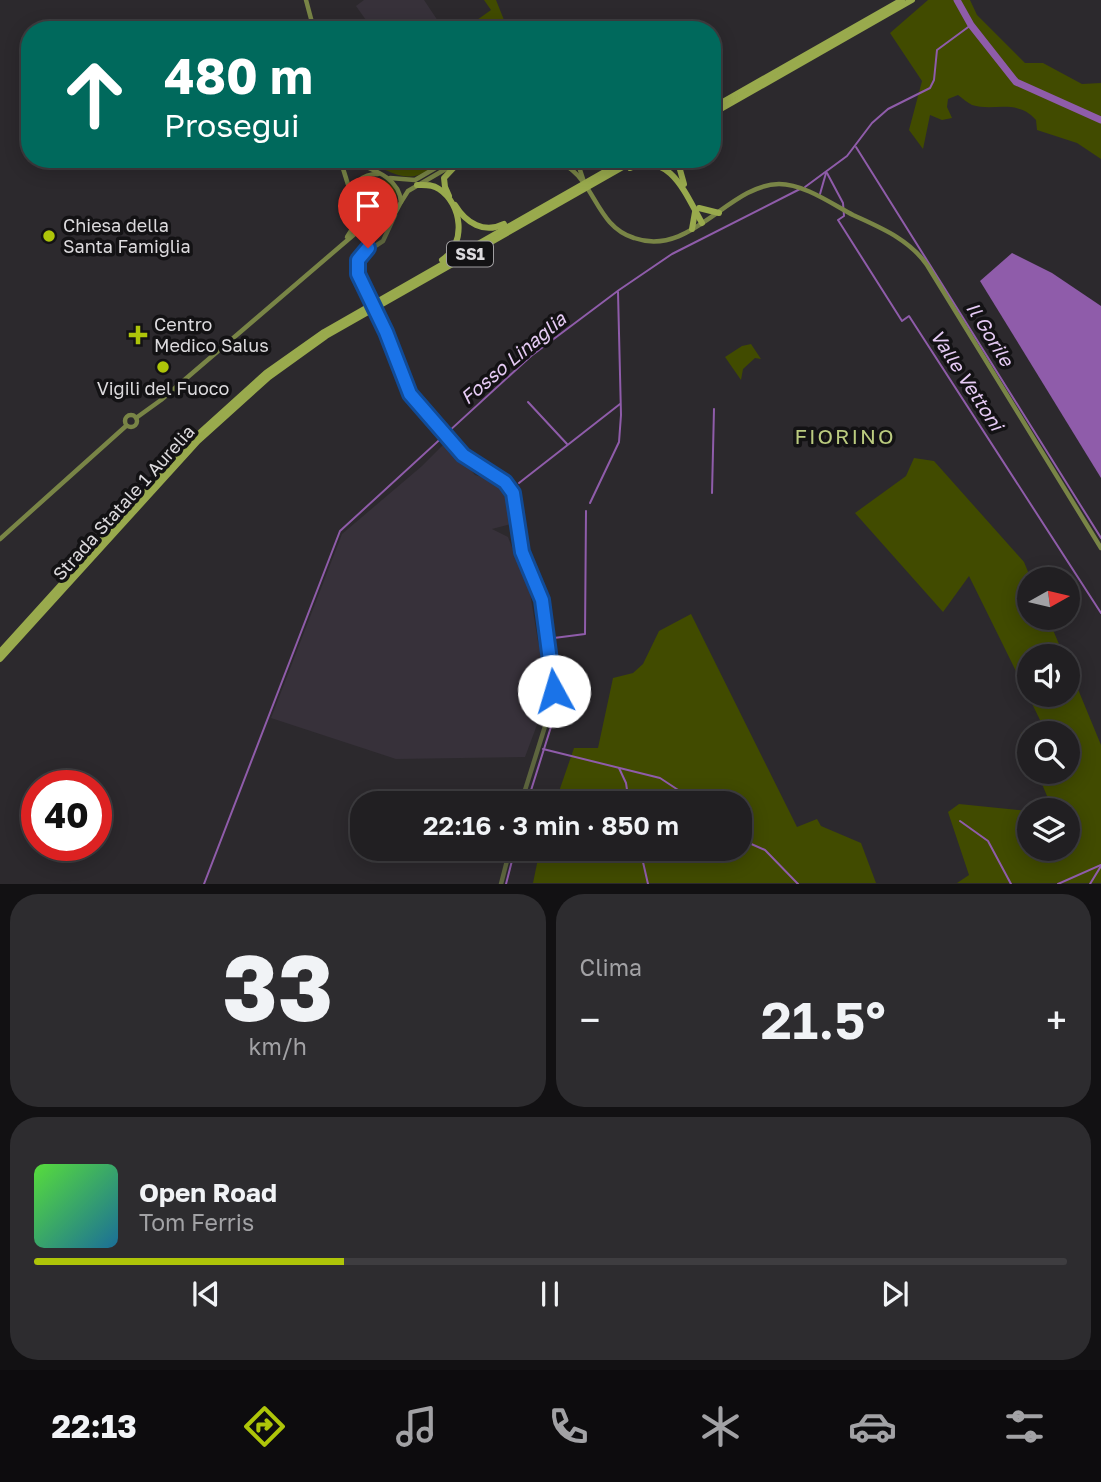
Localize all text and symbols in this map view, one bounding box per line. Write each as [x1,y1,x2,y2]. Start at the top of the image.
text: 480 m [164,46,313,105]
icon: ahead [49,49,140,140]
text: Prosegui [164,106,299,144]
pin [338,176,398,248]
icon: arrive [349,187,387,225]
place label: Chiesa della Santa Famiglia [63,214,191,257]
marker: Chiesa della Santa Famiglia [41,228,57,244]
road number: SS1 [447,242,493,266]
water label: Il Gorile [962,298,1020,372]
water label: Fosso Linaglia [455,306,571,408]
place label: Centro Medico Salus [154,313,269,356]
marker: Centro Medico Salus [128,325,148,345]
water label: Valle Vettoni [926,325,1010,436]
marker: Vigili del Fuoco [155,359,171,375]
place label: Vigili del Fuoco [97,377,229,399]
street label: Strada Statale 1 Aurelia [48,420,199,584]
district label: FIORINO [794,423,896,449]
north arrow [1017,567,1080,630]
map controls [1017,567,1080,861]
button: sound [1017,644,1080,707]
position arrow [517,654,591,728]
button: search [1017,721,1080,784]
speed limit sign: 40 [21,770,112,861]
button: layers [1017,798,1080,861]
text: 22:16 · 3 min · 850 m [423,810,679,841]
text: 33 [222,932,333,1041]
text: Clima [580,953,642,981]
text: 21.5° [761,988,886,1050]
text: − [580,997,600,1042]
text: + [1046,997,1067,1042]
text: km/h [248,1032,307,1060]
text: Open Road [139,1177,277,1208]
text: Tom Ferris [139,1208,254,1236]
icon: previous [187,1275,225,1313]
icon: pause [531,1275,569,1313]
icon: next [876,1275,914,1313]
icon: directions [240,1402,289,1451]
icon: music [392,1402,441,1451]
icon: phone [544,1402,593,1451]
icon: climate [696,1402,745,1451]
icon: car [848,1402,897,1451]
icon: filters [1000,1402,1049,1451]
text: 22:13 [52,1407,137,1445]

